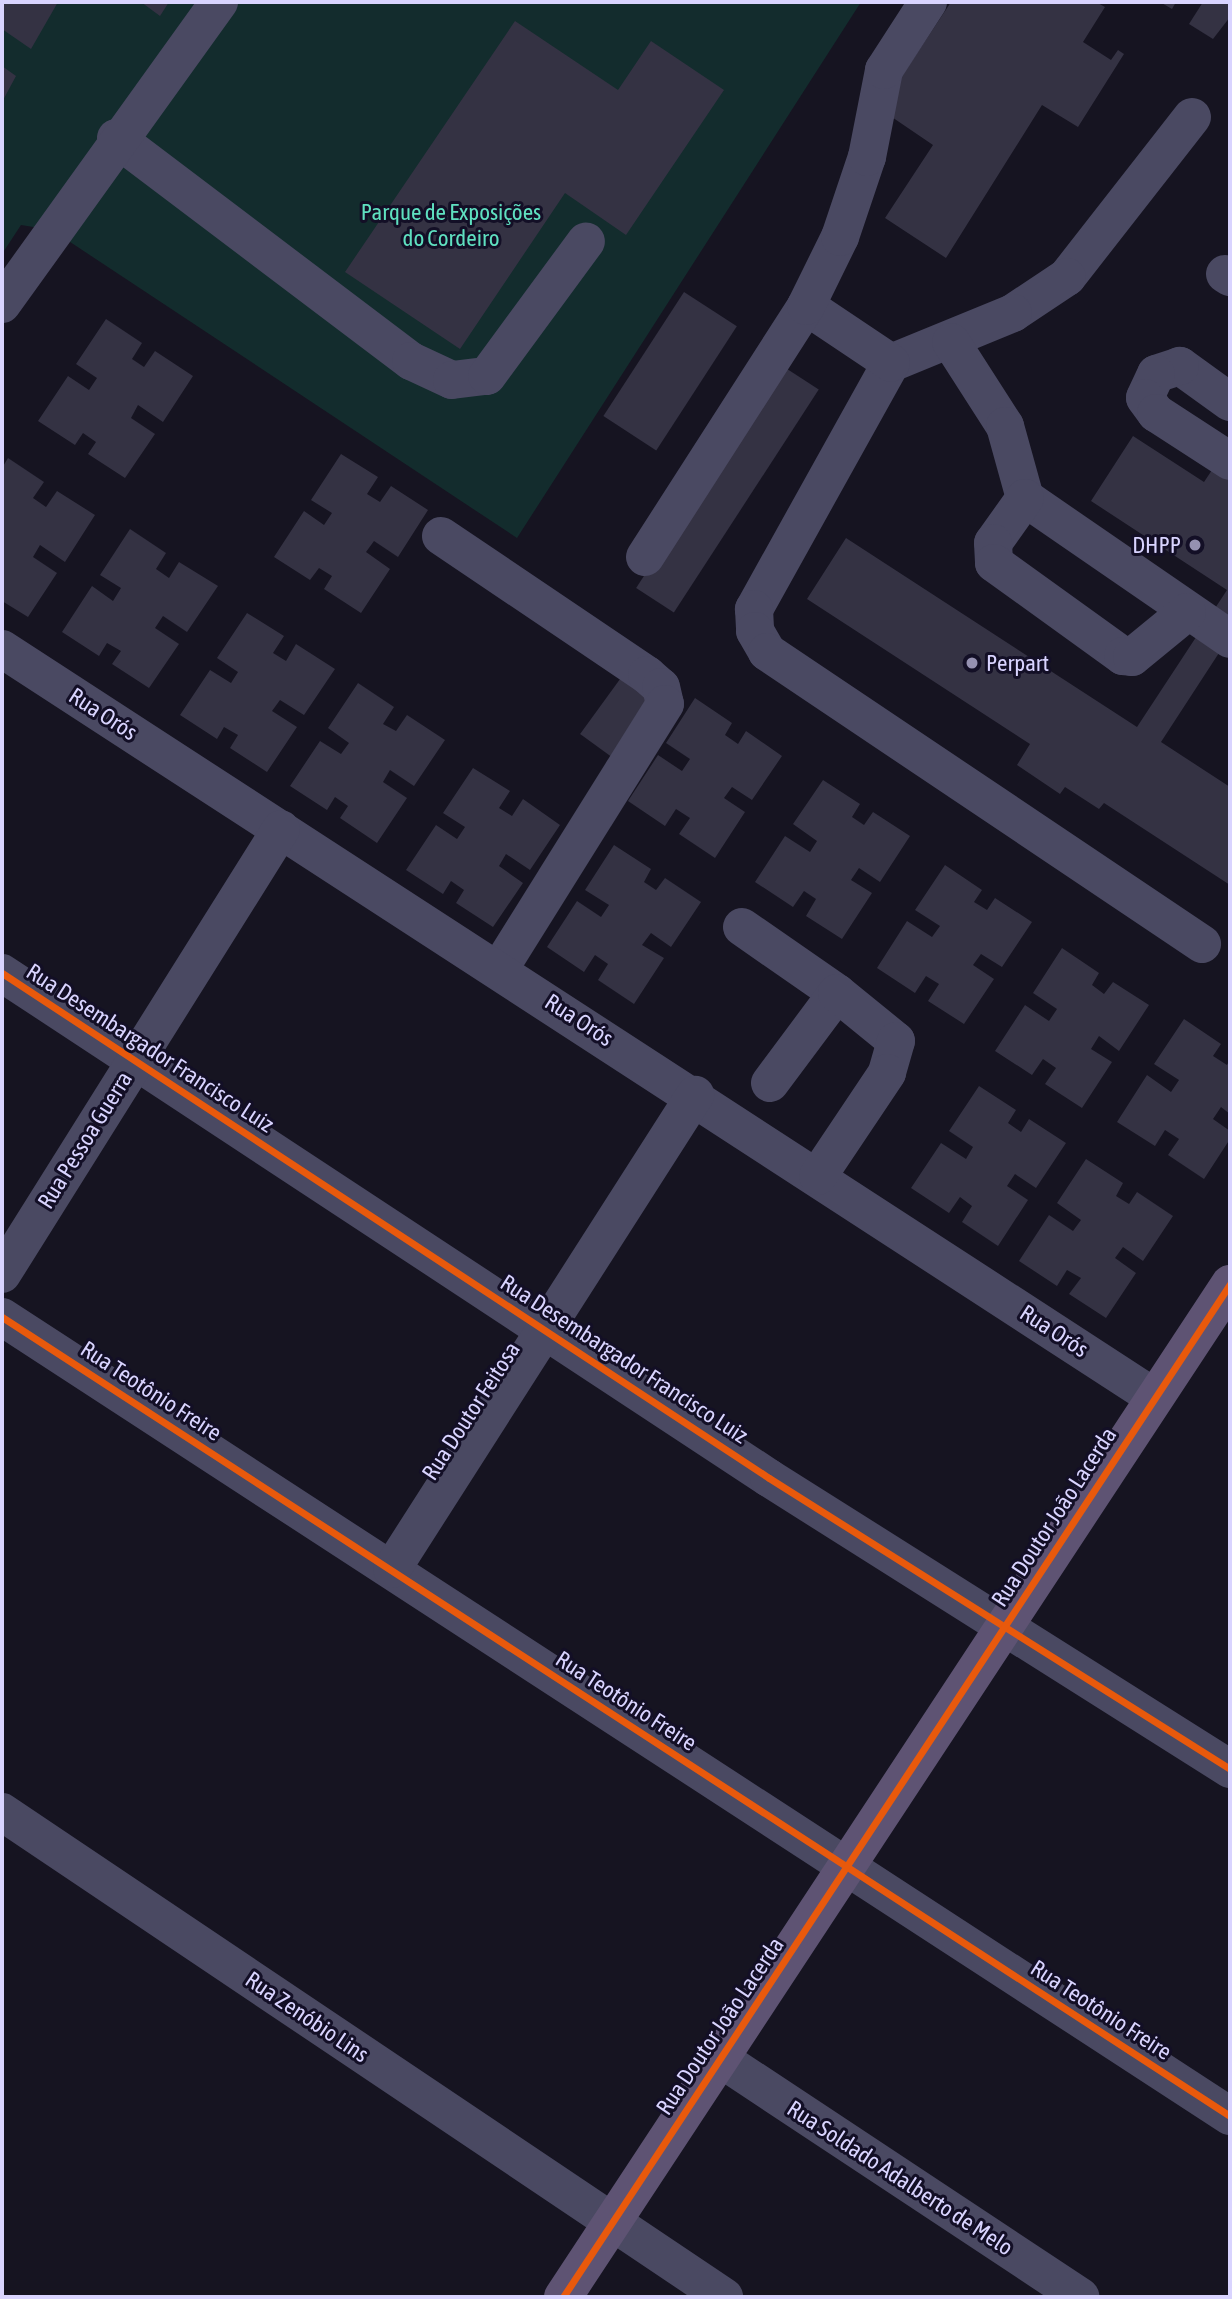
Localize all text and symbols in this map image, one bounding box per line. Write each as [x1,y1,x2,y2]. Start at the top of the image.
park label: Parque de Exposições do Cordeiro [361,198,541,252]
place label: DHPP [1132,531,1181,559]
marker: DHPP [1187,537,1203,553]
place label: Perpart [986,649,1049,677]
marker: Perpart [964,655,980,671]
street label: Rua Orós [64,682,142,746]
street label: Rua Desembargador Francisco Luiz [21,958,279,1138]
street label: Rua Orós [540,988,618,1052]
street label: Rua Pessoa Guerra [32,1066,138,1214]
street label: Rua Desembargador Francisco Luiz [495,1269,753,1449]
street label: Rua Orós [1015,1299,1093,1363]
street label: Rua Teotônio Freire [75,1335,227,1447]
street label: Rua Doutor Feitosa [416,1337,526,1485]
street label: Rua Doutor João Lacerda [986,1422,1122,1612]
street label: Rua Teotônio Freire [550,1645,702,1757]
street label: Rua Doutor João Lacerda [650,1932,790,2120]
street label: Rua Teotônio Freire [1025,1954,1177,2066]
street label: Rua Zenóbio Lins [240,1966,374,2068]
street label: Rua Soldado Adalberto de Melo [782,2095,1018,2261]

